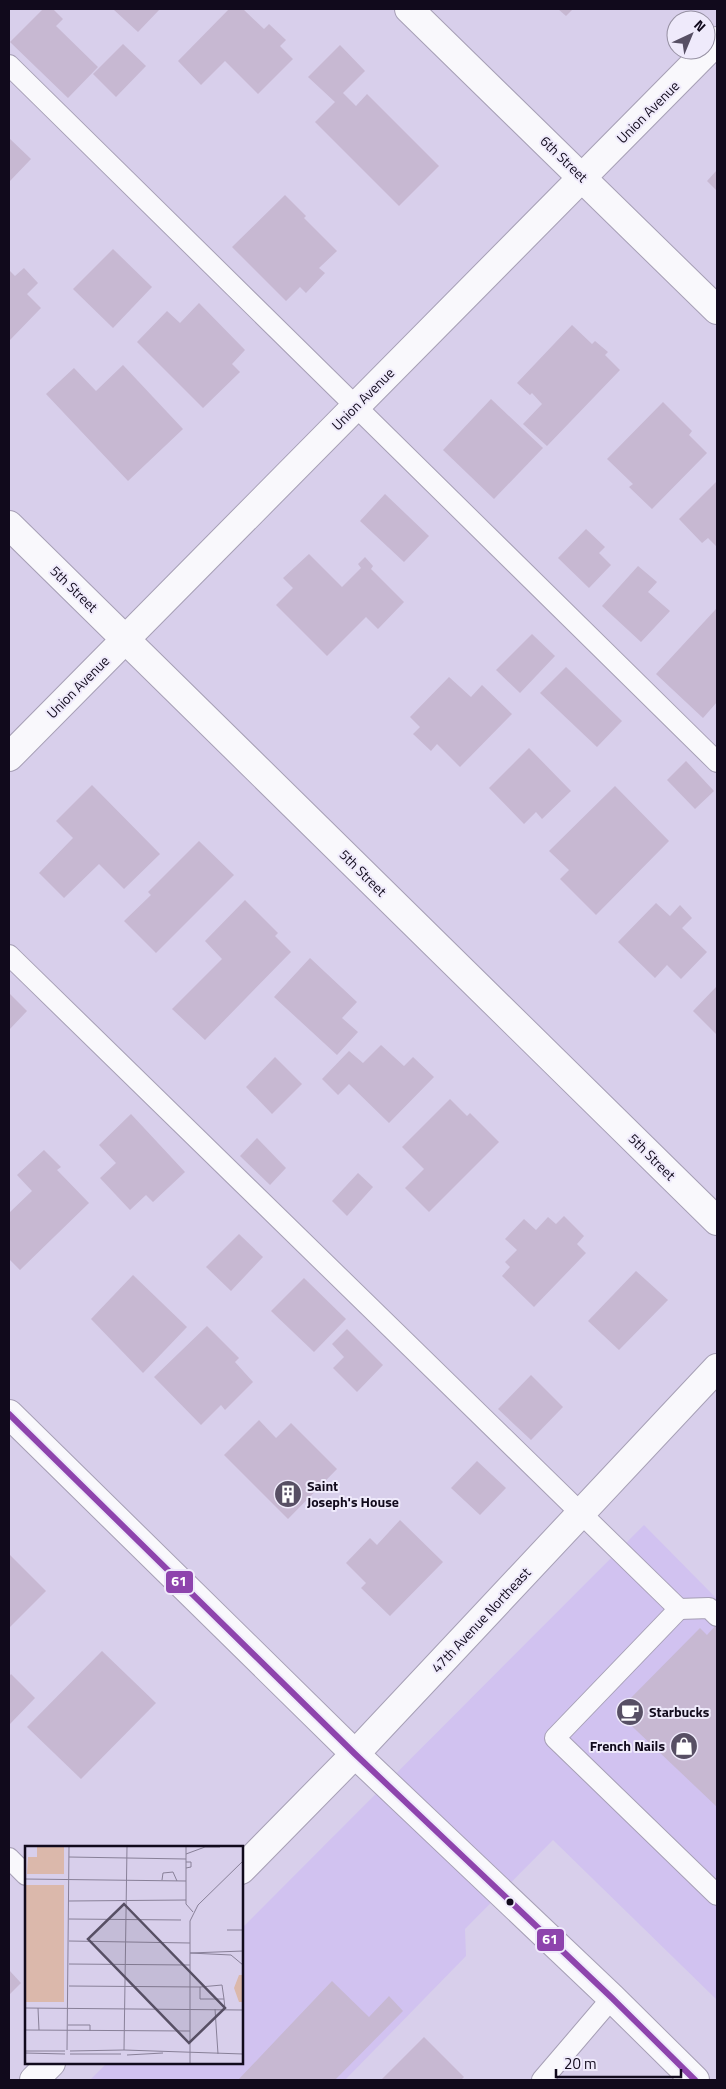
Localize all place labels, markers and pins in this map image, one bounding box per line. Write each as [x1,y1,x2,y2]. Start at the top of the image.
place label: Saint Joseph's House [307,1475,399,1512]
building icon: Saint Joseph's House [273,1479,303,1509]
cafe icon: Starbucks [615,1697,645,1727]
place label: Starbucks [649,1701,710,1722]
shop icon: French Nails [669,1731,699,1761]
place label: French Nails [590,1735,665,1756]
unlabelled marker [505,1897,515,1907]

